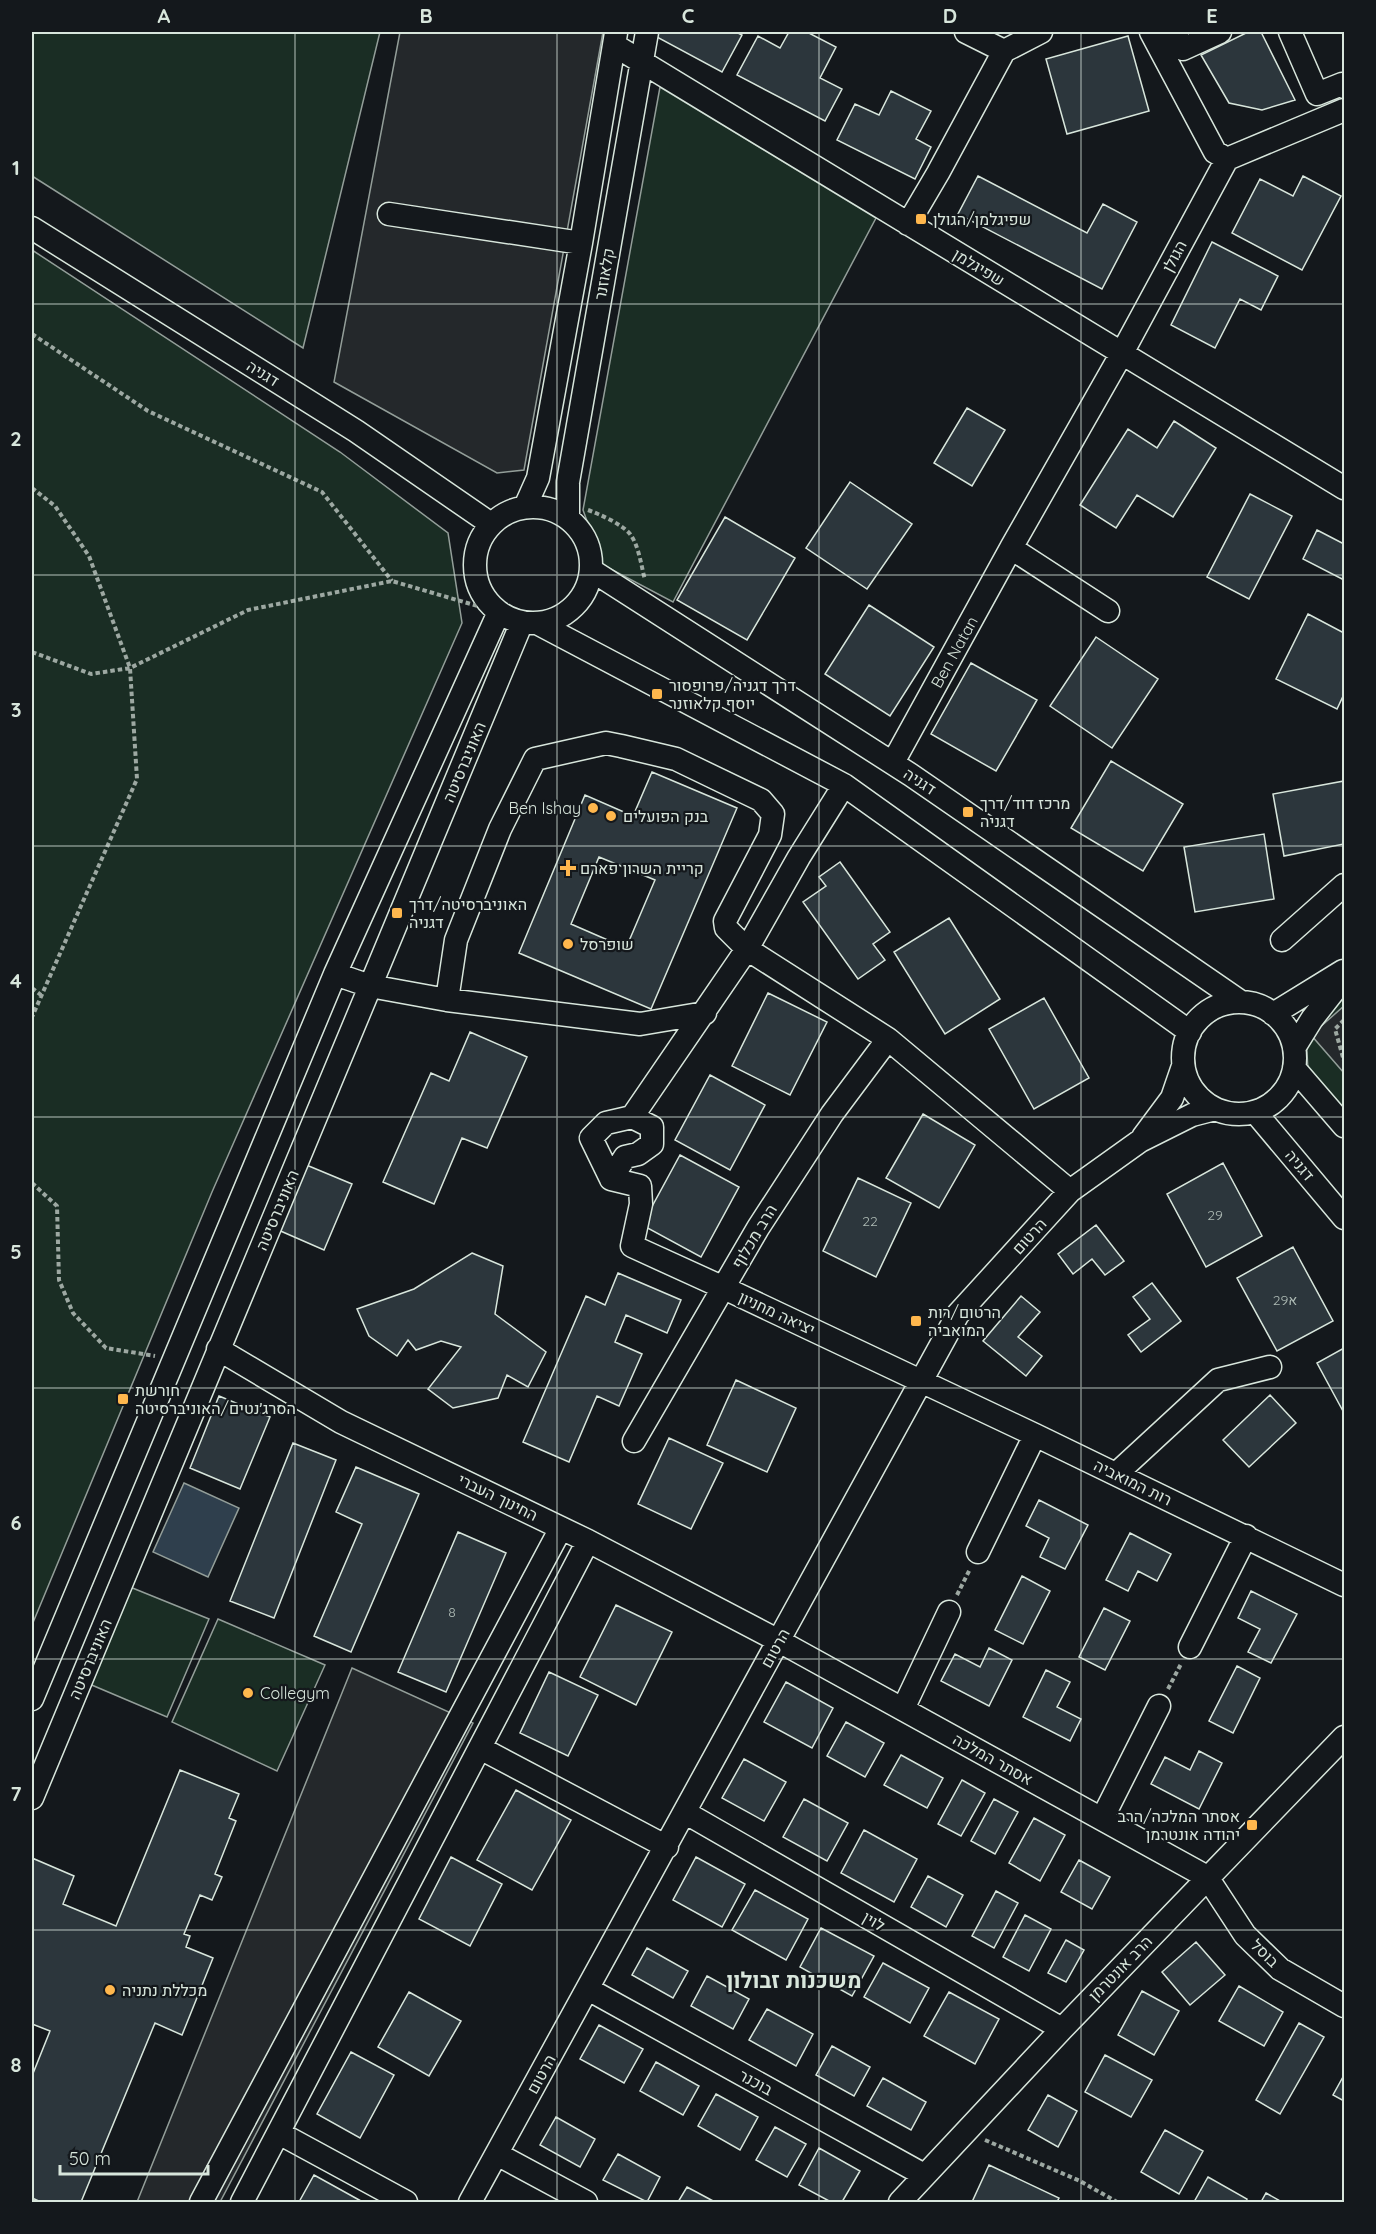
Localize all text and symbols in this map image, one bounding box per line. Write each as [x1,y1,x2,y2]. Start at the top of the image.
text: A [158,3,171,28]
text: B [419,3,433,28]
text: C [682,3,695,28]
text: D [943,3,957,28]
text: E [1206,3,1218,28]
text: 1 [12,155,20,180]
place label: שפיגלמן/הגולן [933,209,1031,229]
marker: שפיגלמן/הגולן [914,212,928,226]
street label: הגולן [1157,237,1191,275]
street label: שפיגלמן [950,244,1008,290]
street label: קלאוזנר [590,246,618,302]
street label: דגניה [243,355,283,391]
text: 2 [10,426,22,451]
street label: Ben Natan [926,613,982,691]
place label: דרך דגניה/פרופסור יוסף קלאוזנר [669,675,796,713]
marker: דרך דגניה/פרופסור יוסף קלאוזנר [650,687,664,701]
text: 3 [11,697,21,722]
street label: האוניברסיטה [438,719,490,805]
street label: דגניה [900,763,940,799]
place label: מרכז דוד/דרך דגניה [980,793,1070,831]
place label: Ben Ishay [509,798,581,818]
marker: Ben Ishay [586,801,600,815]
marker: מרכז דוד/דרך דגניה [961,805,975,819]
place label: בנק הפועלים [623,806,709,826]
marker: בנק הפועלים [604,809,618,823]
place label: קריית השרון פארם [580,858,704,878]
marker: קריית השרון פארם [561,861,575,875]
place label: האוניברסיטה/דרך דגניה [409,894,527,932]
marker: האוניברסיטה/דרך דגניה [390,906,404,920]
place label: שופרסל [580,934,634,954]
marker: שופרסל [561,937,575,951]
text: 4 [10,968,22,993]
street label: דגניה [1281,1145,1319,1185]
street label: האוניברסיטה [251,1167,303,1253]
street label: הרב מכלוף [727,1200,781,1272]
house number: 29 [1207,1206,1223,1224]
house number: 22 [862,1212,878,1230]
street label: הרטום [1008,1214,1050,1258]
text: 5 [10,1239,22,1264]
street label: יציאה מחניון [736,1287,818,1339]
house number: 29א [1273,1291,1297,1309]
place label: הרטום/רות המואביה [928,1302,1001,1340]
marker: הרטום/רות המואביה [909,1314,923,1328]
place label: חורשת הסרג׳נטים/האוניברסיטה [135,1380,296,1418]
marker: חורשת הסרג׳נטים/האוניברסיטה [116,1392,130,1406]
street label: רות המואביה [1091,1455,1175,1509]
street label: החינוך העברי [455,1469,541,1525]
text: 6 [10,1510,22,1535]
house number: 8 [448,1603,456,1621]
street label: האוניברסיטה [64,1616,116,1702]
street label: הרטום [756,1625,794,1671]
place label: Collegym [260,1683,330,1703]
marker: Collegym [241,1686,255,1700]
street label: אסתר המלכה [949,1729,1037,1789]
text: 7 [11,1781,22,1806]
place label: אסתר המלכה/הרב יהודה אונטרמן [1118,1806,1240,1844]
marker: אסתר המלכה/הרב יהודה אונטרמן [1245,1818,1259,1832]
street label: לוין [859,1907,889,1935]
street label: הרב אונטרמן [1084,1931,1156,2005]
street label: בוסל [1247,1935,1284,1972]
district label: משכנות זבולון [727,1966,861,1994]
place label: מכללת נתניה [122,1980,207,2000]
marker: מכללת נתניה [103,1983,117,1997]
street label: הרטום [522,2051,560,2097]
text: 8 [11,2052,22,2077]
street label: בוכנר [736,2065,777,2100]
scale bar [60,2138,208,2176]
text: 50 m [69,2147,111,2170]

